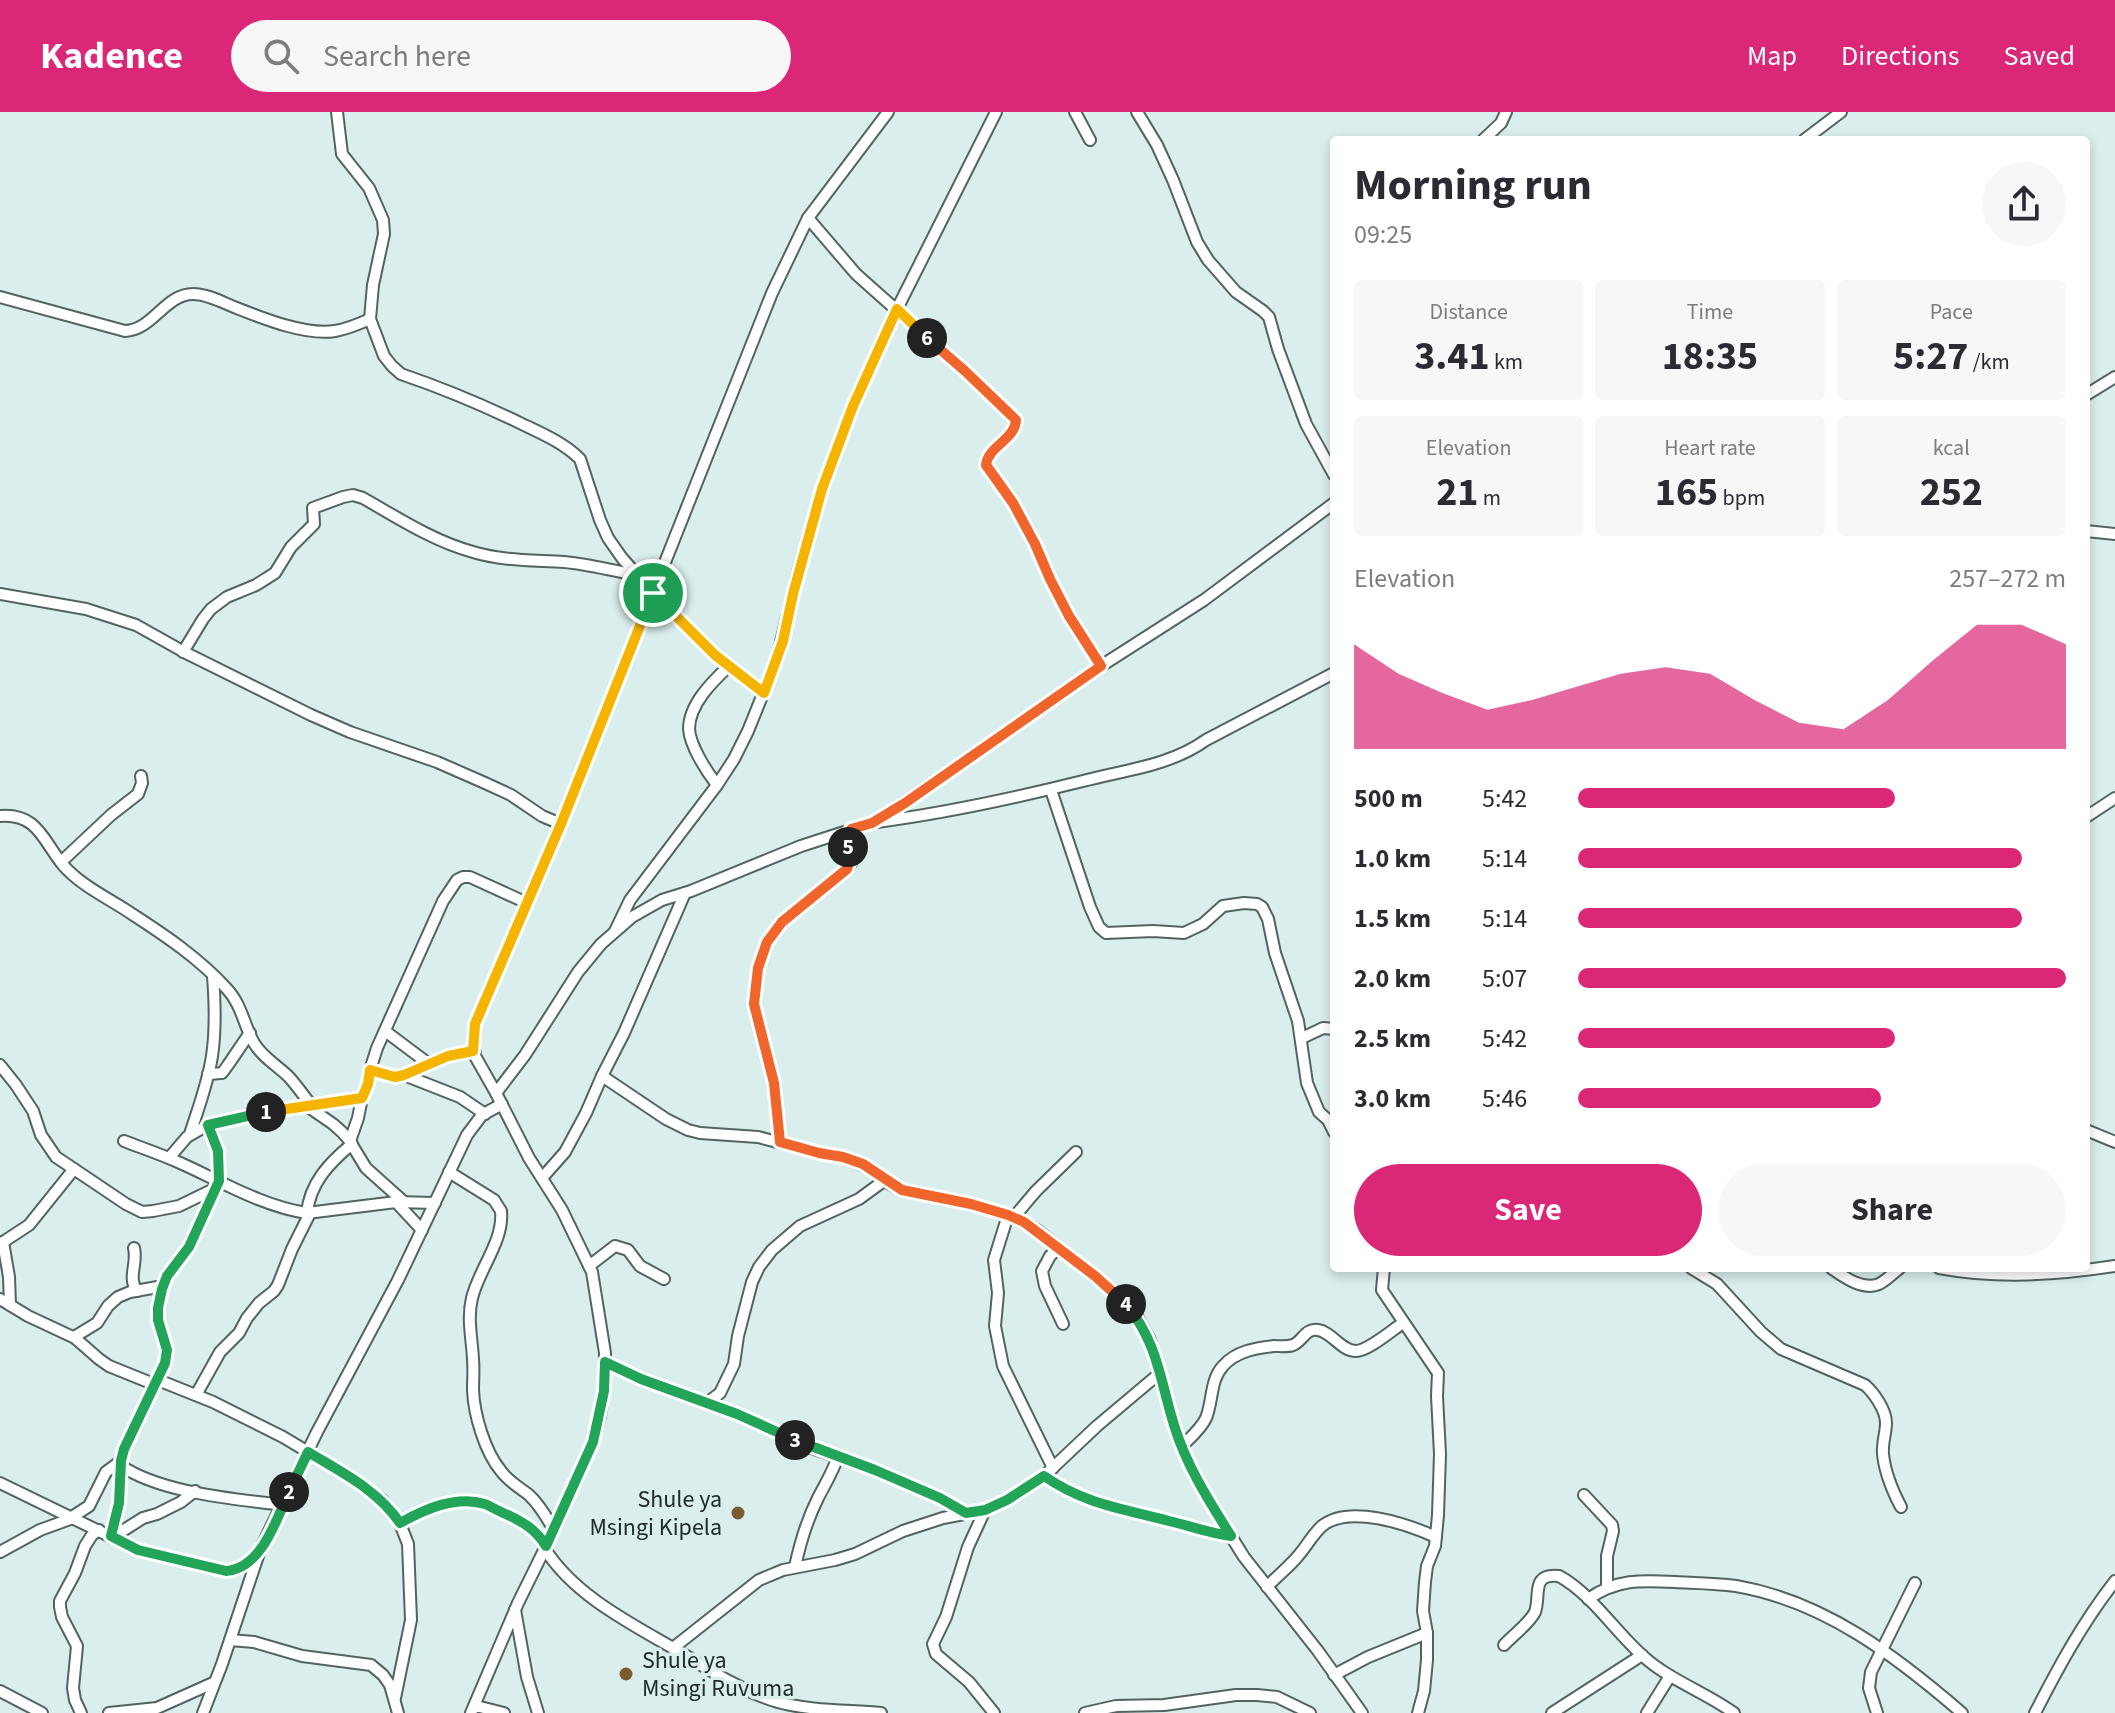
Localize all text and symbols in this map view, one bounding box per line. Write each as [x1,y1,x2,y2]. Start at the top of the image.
search box [231,20,791,92]
text: Kadence [40,29,183,83]
icon: search [259,34,303,78]
text: Search here [323,35,471,78]
text: Map [1747,36,1797,76]
text: Directions [1841,36,1960,76]
text: Saved [2004,36,2075,76]
text: Morning run [1354,154,1592,217]
button: share [1982,162,2066,246]
text: 09:25 [1354,216,1412,253]
text: Distance [1430,296,1508,328]
text: Time [1687,296,1733,328]
text: Pace [1930,296,1973,328]
pin: 6 [907,318,947,358]
text: 6 [921,322,933,354]
text: 3.41 [1414,328,1490,385]
text: 18:35 [1662,328,1758,385]
text: 5:27 [1893,328,1968,385]
text: km [1490,346,1523,378]
text: /km [1968,346,2010,378]
text: Elevation [1426,432,1512,464]
text: Heart rate [1664,432,1756,464]
text: kcal [1933,432,1970,464]
text: 21 [1436,464,1478,521]
text: 165 [1655,464,1718,521]
text: 252 [1920,464,1983,521]
text: m [1478,482,1501,514]
text: bpm [1718,482,1765,514]
pin [619,559,687,627]
text: Elevation [1354,560,1455,597]
text: 257–272 m [1949,560,2066,597]
icon: arrive [631,571,675,615]
text: 500 m [1354,780,1423,817]
text: 5:42 [1482,780,1527,817]
pin: 5 [828,827,868,867]
text: 5 [842,831,854,863]
text: 1.0 km [1354,840,1431,877]
text: 5:14 [1482,840,1527,877]
text: 1.5 km [1354,900,1431,937]
text: 5:14 [1482,900,1527,937]
text: 2.0 km [1354,960,1431,997]
text: 5:07 [1482,960,1527,997]
text: 2.5 km [1354,1020,1431,1057]
text: 5:42 [1482,1020,1527,1057]
text: 3.0 km [1354,1080,1431,1117]
text: 5:46 [1482,1080,1527,1117]
pin: 1 [246,1092,286,1132]
text: 1 [260,1096,272,1128]
button: Save [1354,1164,1702,1256]
button: Share [1718,1164,2066,1256]
pin: 4 [1106,1284,1146,1324]
text: 4 [1120,1288,1132,1320]
pin: 3 [775,1420,815,1460]
text: 3 [789,1424,801,1456]
pin: 2 [269,1472,309,1512]
text: 2 [283,1476,295,1508]
place label: Shule ya Msingi Kipela [589,1482,722,1545]
marker: Shule ya Msingi Kipela [729,1504,747,1522]
place label: Shule ya Msingi Ruvuma [642,1643,794,1706]
marker: Shule ya Msingi Ruvuma [617,1665,635,1683]

